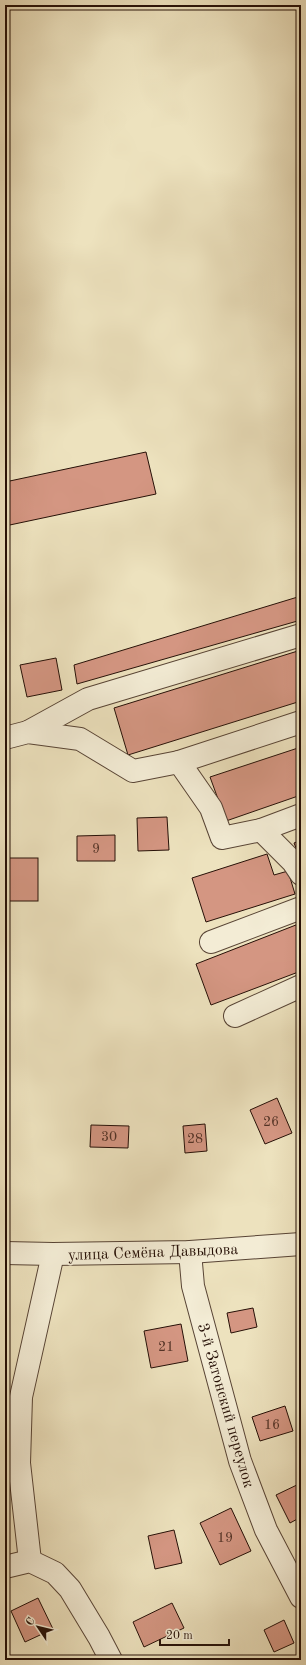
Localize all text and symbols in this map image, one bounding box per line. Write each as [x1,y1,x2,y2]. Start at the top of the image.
house number: 9 [92,842,100,856]
house number: 26 [263,1115,279,1129]
house number: 30 [101,1130,117,1144]
house number: 28 [187,1132,203,1146]
street label: улица Семёна Давыдова [68,1242,239,1264]
street label: 3-й Затонский переулок [194,1321,256,1490]
house number: 21 [158,1340,174,1354]
house number: 16 [264,1418,280,1432]
house number: 19 [217,1531,233,1545]
north arrow [18,1607,58,1647]
text: С [24,1616,38,1628]
scale bar [160,1621,229,1647]
text: 20 m [166,1630,193,1642]

